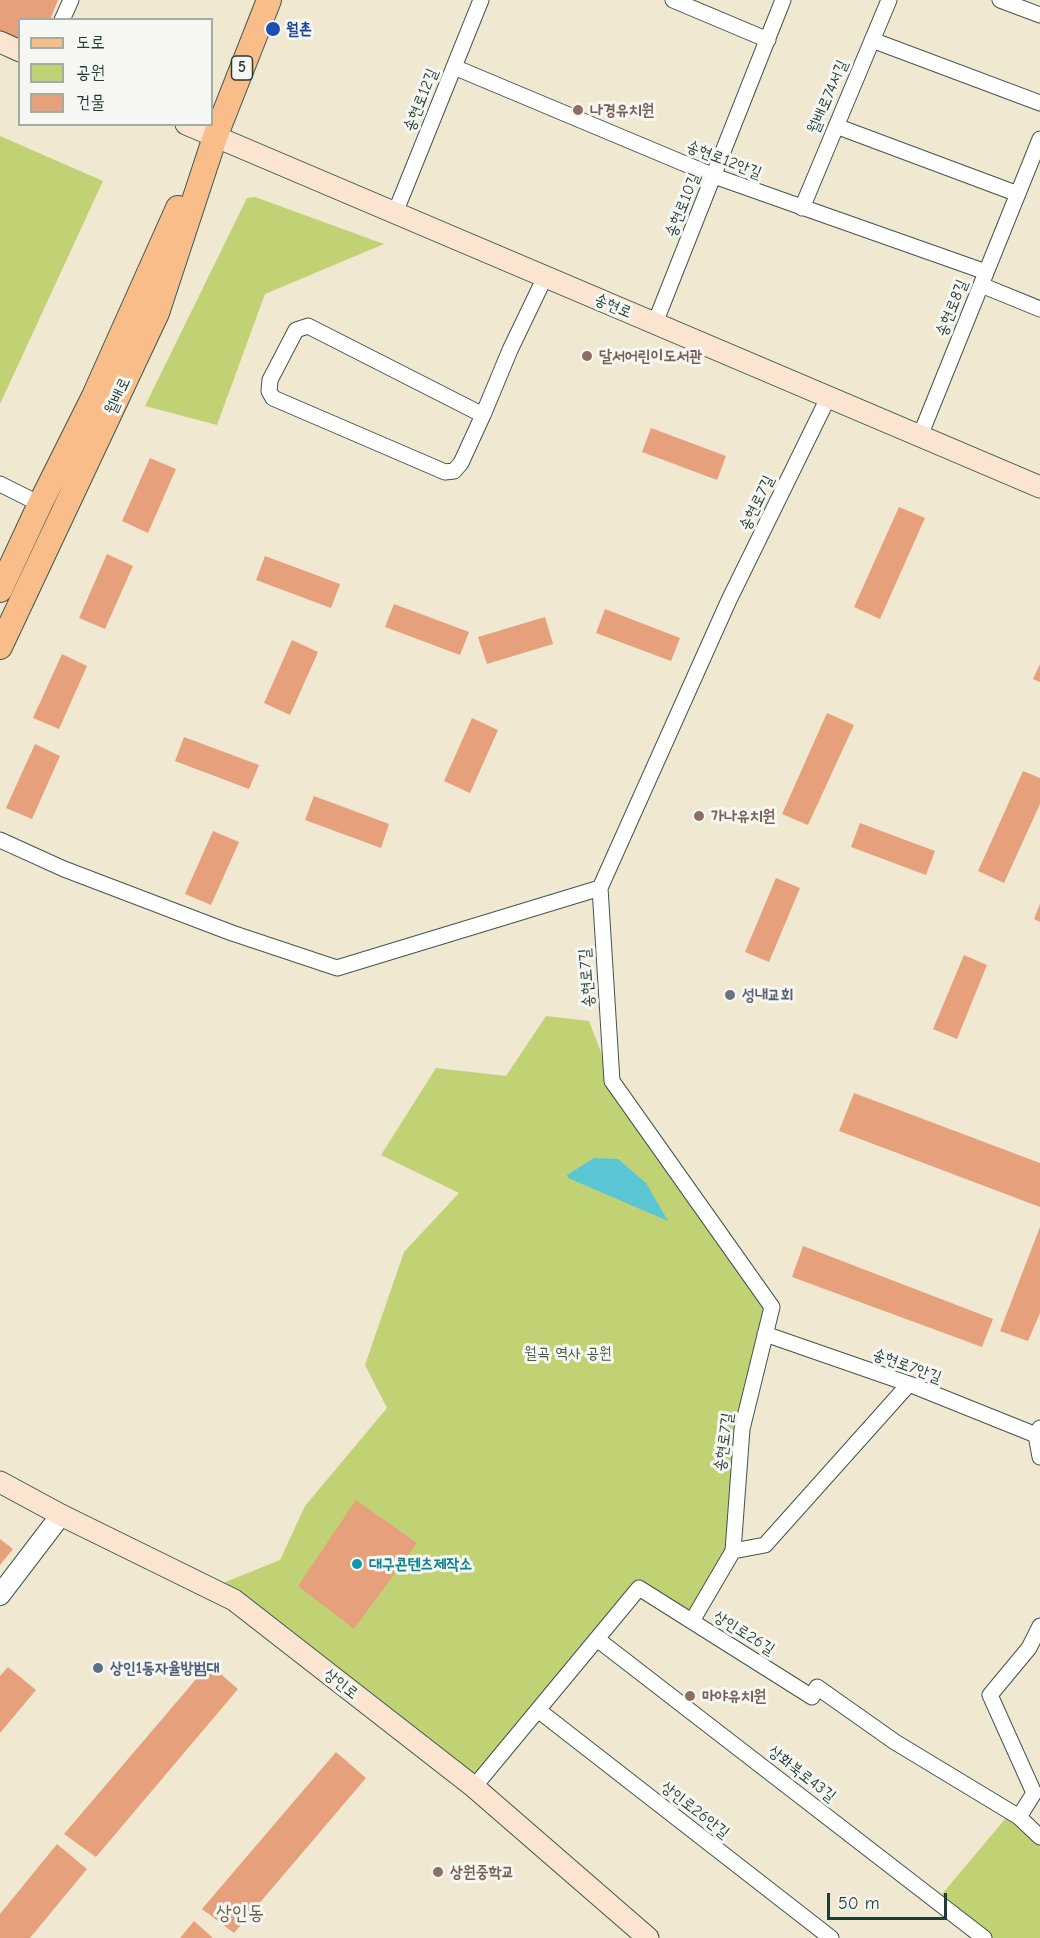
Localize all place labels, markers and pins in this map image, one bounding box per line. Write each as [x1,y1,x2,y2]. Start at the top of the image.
place label: 월촌 [286,19,312,39]
marker: 월촌 [264,20,282,38]
place label: 나경유치원 [590,100,654,120]
marker: 나경유치원 [571,103,585,117]
place label: 달서어린이도서관 [599,346,702,366]
marker: 달서어린이도서관 [580,349,594,363]
place label: 가나유치원 [711,806,775,826]
marker: 가나유치원 [692,809,706,823]
place label: 성내교회 [742,985,794,1005]
marker: 성내교회 [723,988,737,1002]
place label: 대구콘텐츠제작소 [369,1554,472,1574]
marker: 대구콘텐츠제작소 [350,1557,364,1571]
place label: 상인1동자율방범대 [110,1658,219,1678]
marker: 상인1동자율방범대 [91,1661,105,1675]
place label: 마야유치원 [702,1686,766,1706]
marker: 마야유치원 [683,1689,697,1703]
place label: 상원중학교 [450,1862,514,1882]
marker: 상원중학교 [431,1865,445,1879]

